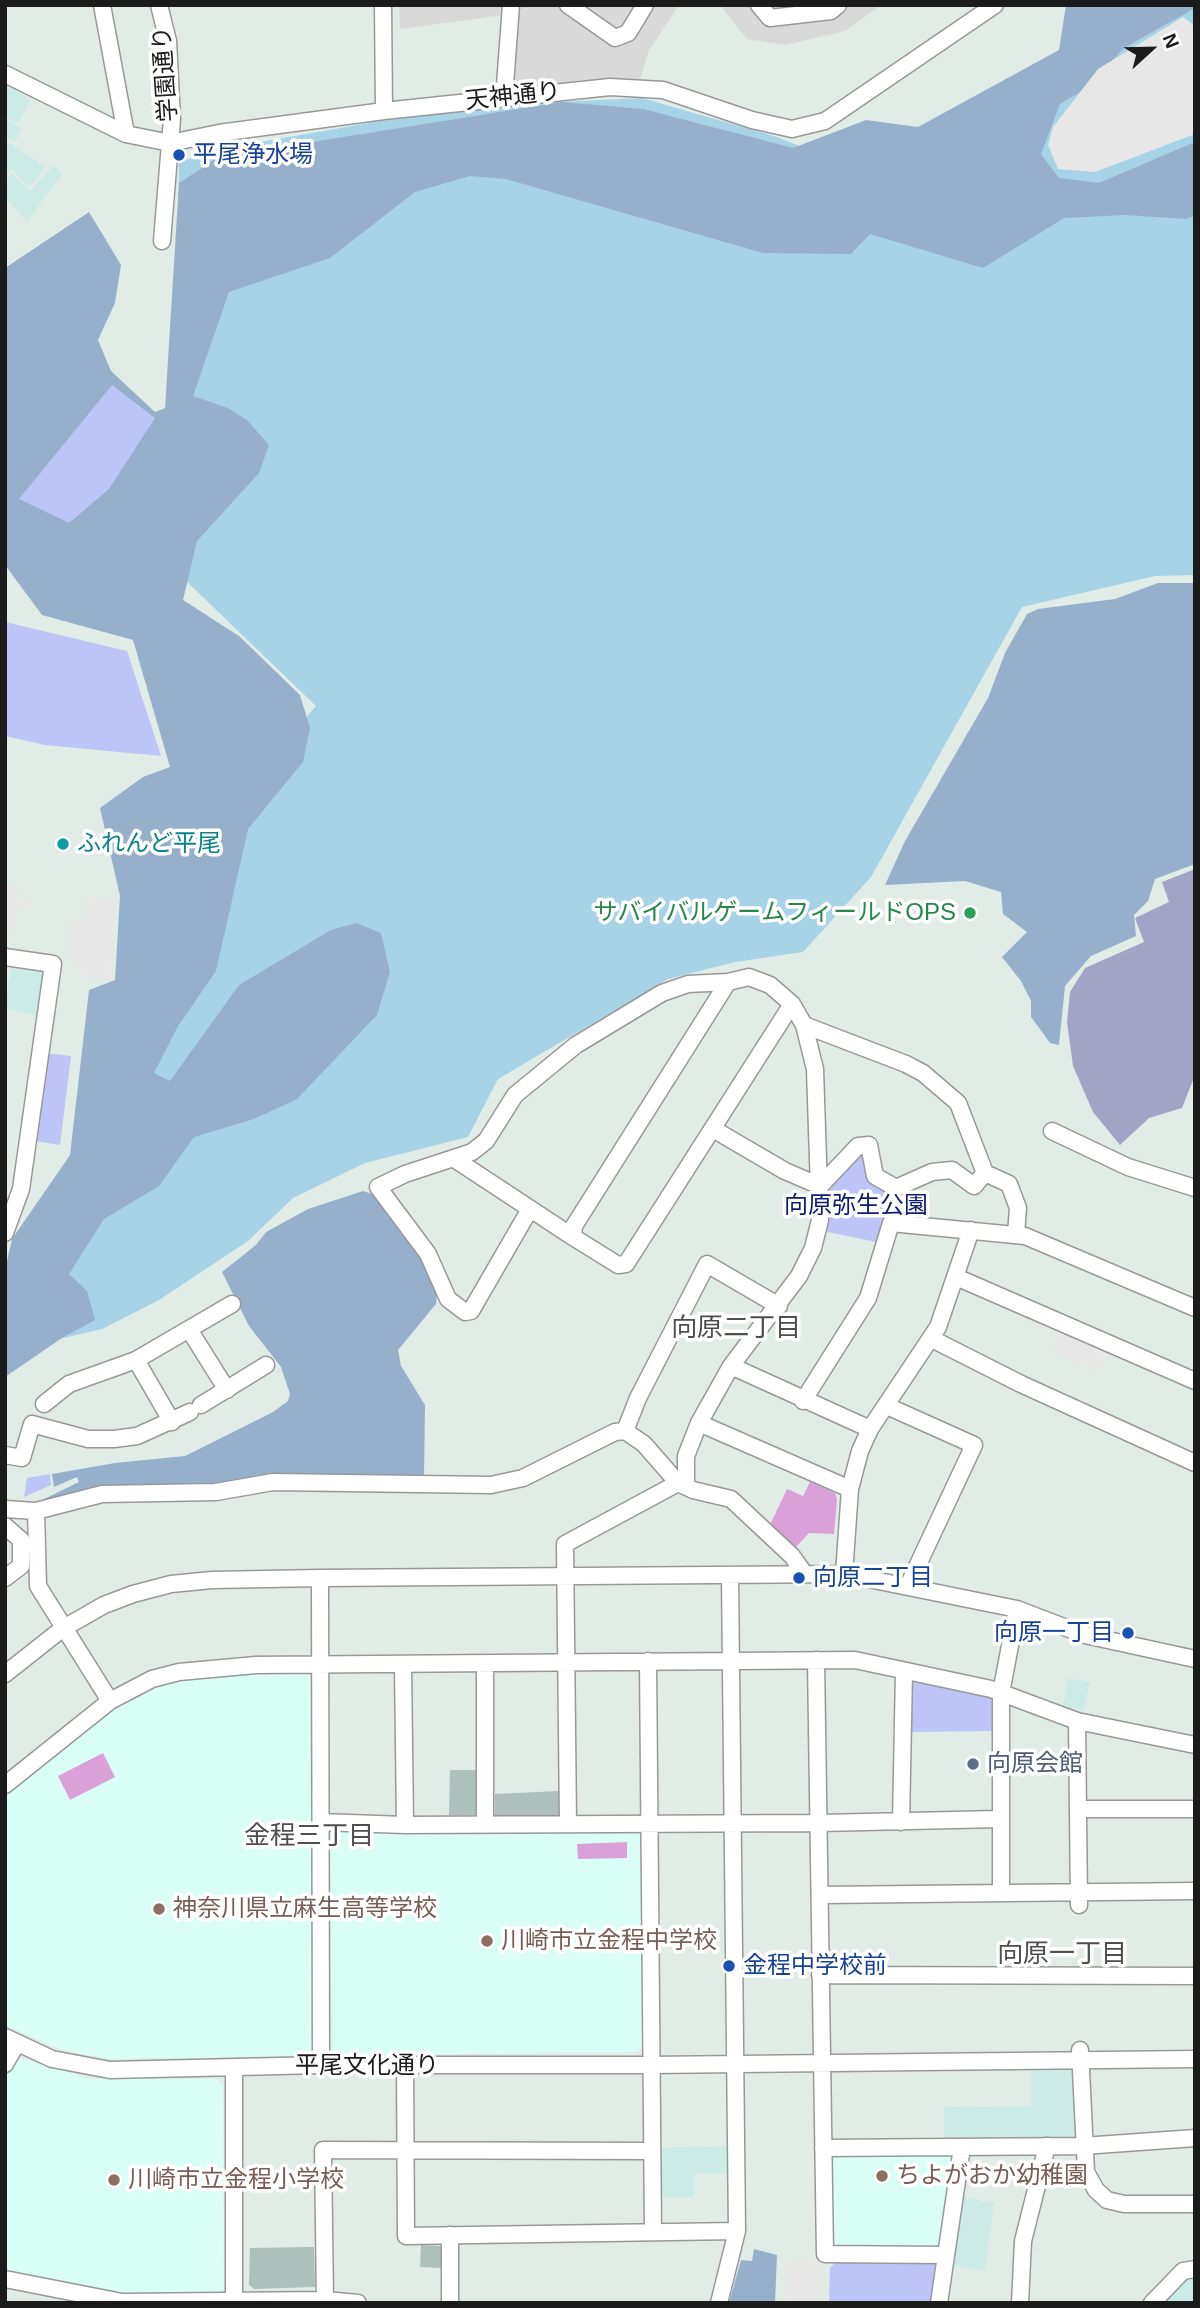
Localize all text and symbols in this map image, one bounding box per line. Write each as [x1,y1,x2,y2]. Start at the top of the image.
north arrow [1116,14,1186,84]
street label: 学園通り [148,25,184,123]
text: N [1159,31,1183,51]
street label: 天神通り [464,78,562,116]
place label: 平尾浄水場 [193,141,313,169]
marker: 平尾浄水場 [171,147,187,163]
place label: ふれんど平尾 [77,830,221,858]
marker: ふれんど平尾 [55,836,71,852]
place label: サバイバルゲームフィールドOPS [593,899,956,927]
marker: サバイバルゲームフィールドOPS [962,905,978,921]
park label: 向原弥生公園 [784,1192,928,1220]
district label: 向原二丁目 [671,1313,801,1345]
place label: 向原二丁目 [813,1564,933,1592]
marker: 向原二丁目 [791,1570,807,1586]
place label: 向原一丁目 [994,1619,1114,1647]
marker: 向原一丁目 [1120,1625,1136,1641]
place label: 向原会館 [987,1750,1083,1778]
marker: 向原会館 [965,1756,981,1772]
district label: 金程三丁目 [244,1821,374,1853]
place label: 神奈川県立麻生高等学校 [173,1895,437,1923]
marker: 神奈川県立麻生高等学校 [151,1901,167,1917]
place label: 川崎市立金程中学校 [501,1927,717,1955]
marker: 川崎市立金程中学校 [479,1933,495,1949]
district label: 向原一丁目 [997,1939,1127,1971]
place label: 金程中学校前 [743,1952,887,1980]
marker: 金程中学校前 [721,1958,737,1974]
street label: 平尾文化通り [295,2052,439,2080]
place label: ちよがおか幼稚園 [896,2162,1088,2190]
place label: 川崎市立金程小学校 [128,2166,344,2194]
marker: ちよがおか幼稚園 [874,2168,890,2184]
marker: 川崎市立金程小学校 [106,2172,122,2188]

